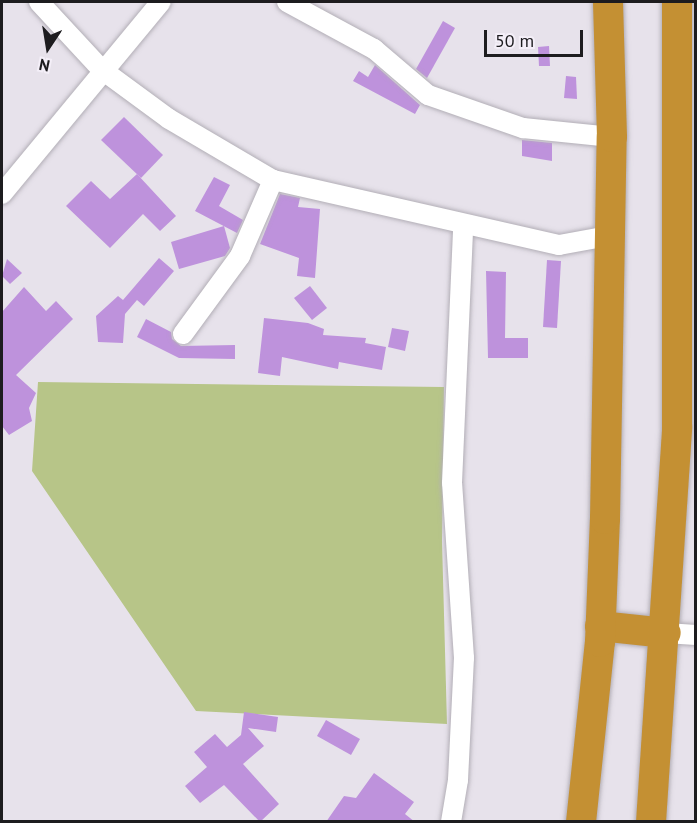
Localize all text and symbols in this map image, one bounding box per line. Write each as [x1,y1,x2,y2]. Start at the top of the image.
north arrow [18,18,78,78]
scale bar [487,18,586,56]
text: 50 m [495,29,534,52]
text: N [37,55,51,76]

